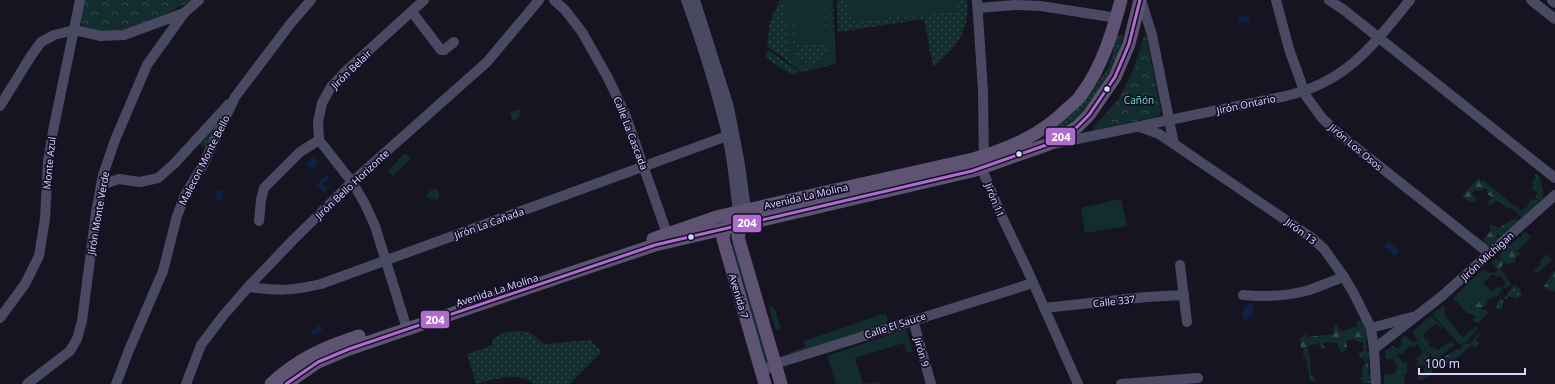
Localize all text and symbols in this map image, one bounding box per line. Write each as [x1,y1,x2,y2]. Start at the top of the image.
street label: Jirón Belair [327,46,374,92]
unlabelled marker [1102,84,1112,94]
street label: Jirón Ontario [1214,91,1277,117]
park label: Cañón [1124,93,1154,107]
street label: Calle La Cascada [611,94,651,172]
street label: Malecon Monte Bello [175,113,233,207]
street label: Jirón Los Osos [1325,120,1386,174]
line badge: 204 [1045,127,1076,146]
text: 204 [1052,129,1071,144]
street label: Monte Azul [39,136,59,190]
street label: Jirón Bello Horizonte [311,146,392,223]
unlabelled marker [1014,149,1024,159]
street label: Jirón Monte Verde [84,170,112,257]
street label: Avenida La Molina [763,180,849,212]
street label: Jirón 11 [981,180,1008,219]
street label: Jirón La Cañada [451,204,526,242]
line badge: 204 [732,214,762,233]
street label: Jirón 13 [1282,214,1320,247]
text: 204 [738,215,757,230]
street label: Jirón Michigan [1457,228,1517,284]
unlabelled marker [686,232,696,242]
street label: Avenida La Molina [454,270,540,310]
street label: Avenida 7 [726,272,752,320]
street label: Calle 337 [1092,292,1136,310]
street label: Calle El Sauce [862,308,928,342]
line badge: 204 [420,310,450,329]
text: 204 [426,312,445,327]
street label: Jirón 9 [911,335,933,369]
scale bar [1419,350,1525,376]
text: 100 m [1425,355,1460,372]

